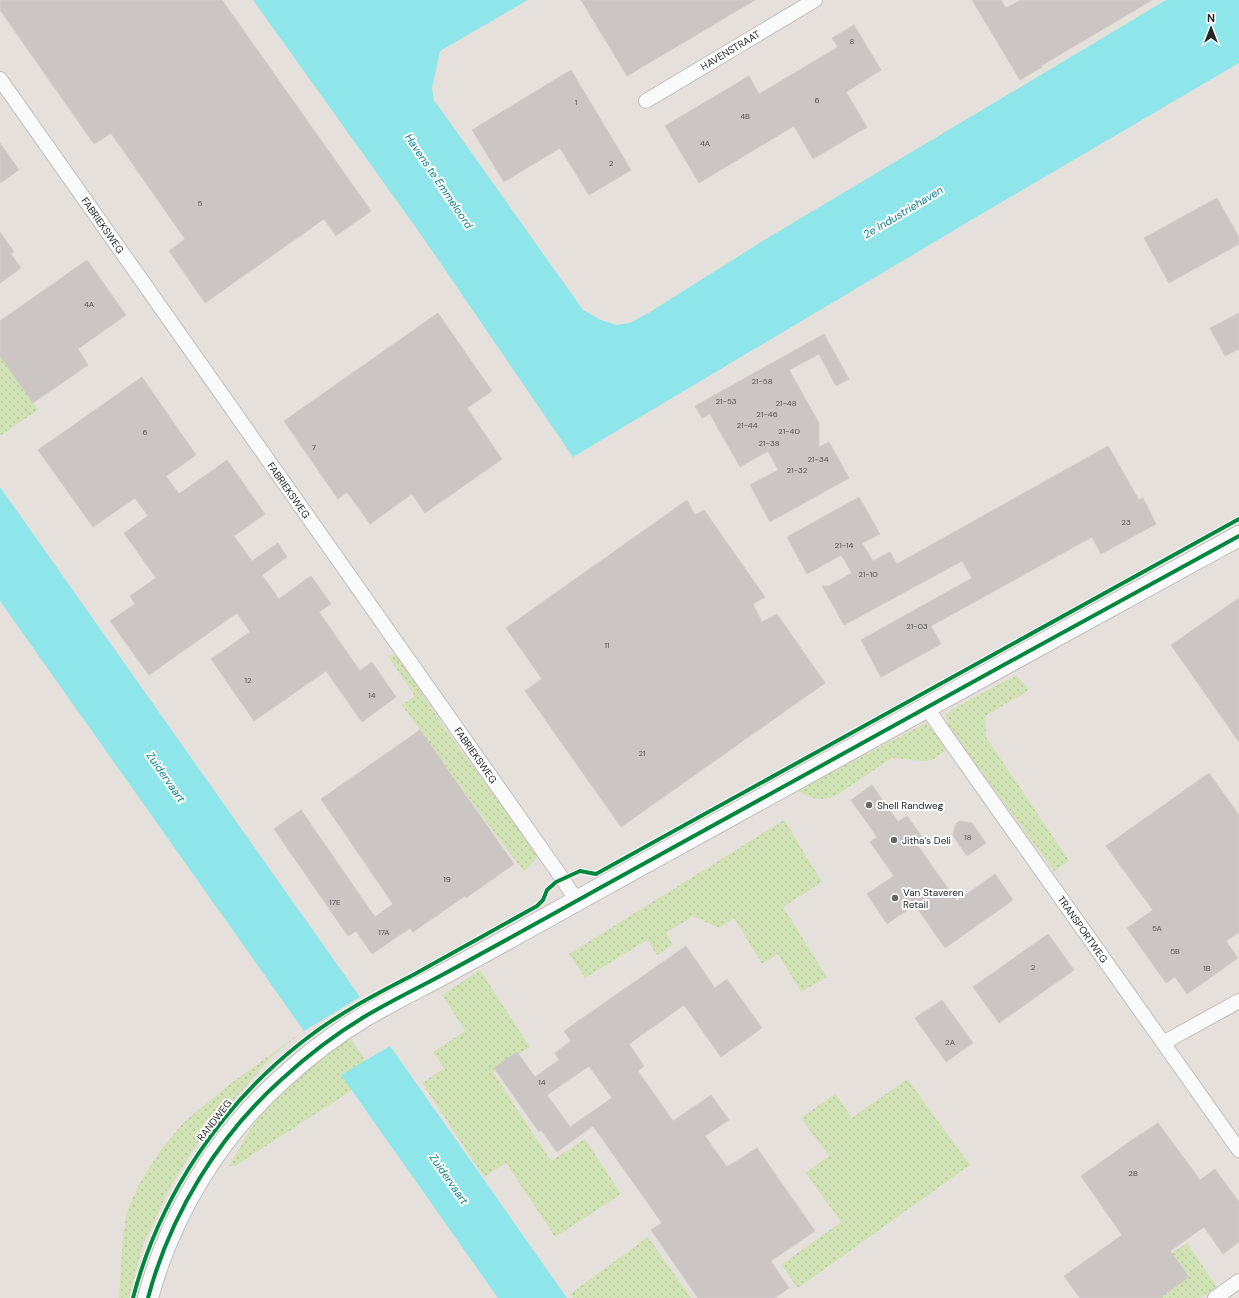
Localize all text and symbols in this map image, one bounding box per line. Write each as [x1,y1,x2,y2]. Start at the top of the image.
north arrow [1191,8,1231,48]
text: N [1207,11,1215,25]
street label: HAVENSTRAAT [698,27,763,73]
house number: 8 [850,36,855,46]
house number: 6 [814,95,820,105]
house number: 1 [575,97,577,107]
house number: 4B [740,111,750,121]
water label: Havens te Emmeloord [402,131,476,231]
house number: 4A [700,138,711,148]
house number: 2 [609,158,614,168]
water label: 2e Industriehaven [860,183,946,241]
street label: FABRIEKSWEG [78,195,127,256]
house number: 5 [198,198,203,208]
house number: 4A [84,299,95,309]
house number: 21-58 [751,376,773,386]
house number: 21-53 [715,396,737,406]
house number: 21-48 [775,398,797,408]
house number: 21-46 [756,409,778,419]
house number: 21-44 [736,420,758,430]
house number: 21-40 [778,426,800,436]
house number: 6 [142,427,148,437]
house number: 21-38 [758,438,780,448]
house number: 7 [312,442,316,452]
house number: 21-34 [807,454,829,464]
street label: FABRIEKSWEG [264,460,313,521]
house number: 21-32 [787,465,808,475]
house number: 23 [1121,517,1131,527]
house number: 21-14 [835,540,854,550]
house number: 21-10 [858,569,878,579]
house number: 21-03 [906,621,928,631]
house number: 11 [605,640,610,650]
house number: 12 [244,675,252,685]
house number: 14 [368,690,376,700]
street label: FABRIEKSWEG [451,725,500,786]
house number: 21 [638,748,646,758]
water label: Zuidervaart [143,749,189,806]
place label: Shell Randweg [877,799,944,812]
marker: Shell Randweg [864,800,874,810]
house number: 18 [964,832,972,842]
place label: Jitha's Deli [902,834,951,847]
marker: Jitha's Deli [889,835,899,845]
house number: 19 [443,874,451,884]
place label: Van Staveren Retail [903,886,964,911]
marker: Van Staveren Retail [890,893,900,903]
street label: TRANSPORTWEG [1055,893,1111,965]
house number: 17E [329,897,341,907]
house number: 5A [1152,923,1163,933]
house number: 17A [378,927,390,937]
house number: 5B [1170,946,1180,956]
house number: 2 [1031,962,1036,972]
house number: 1B [1203,963,1211,973]
house number: 2A [945,1037,956,1047]
house number: 14 [538,1077,546,1087]
street label: RANDWEG [194,1097,235,1144]
water label: Zuidervaart [426,1151,472,1208]
house number: 2B [1128,1168,1138,1178]

